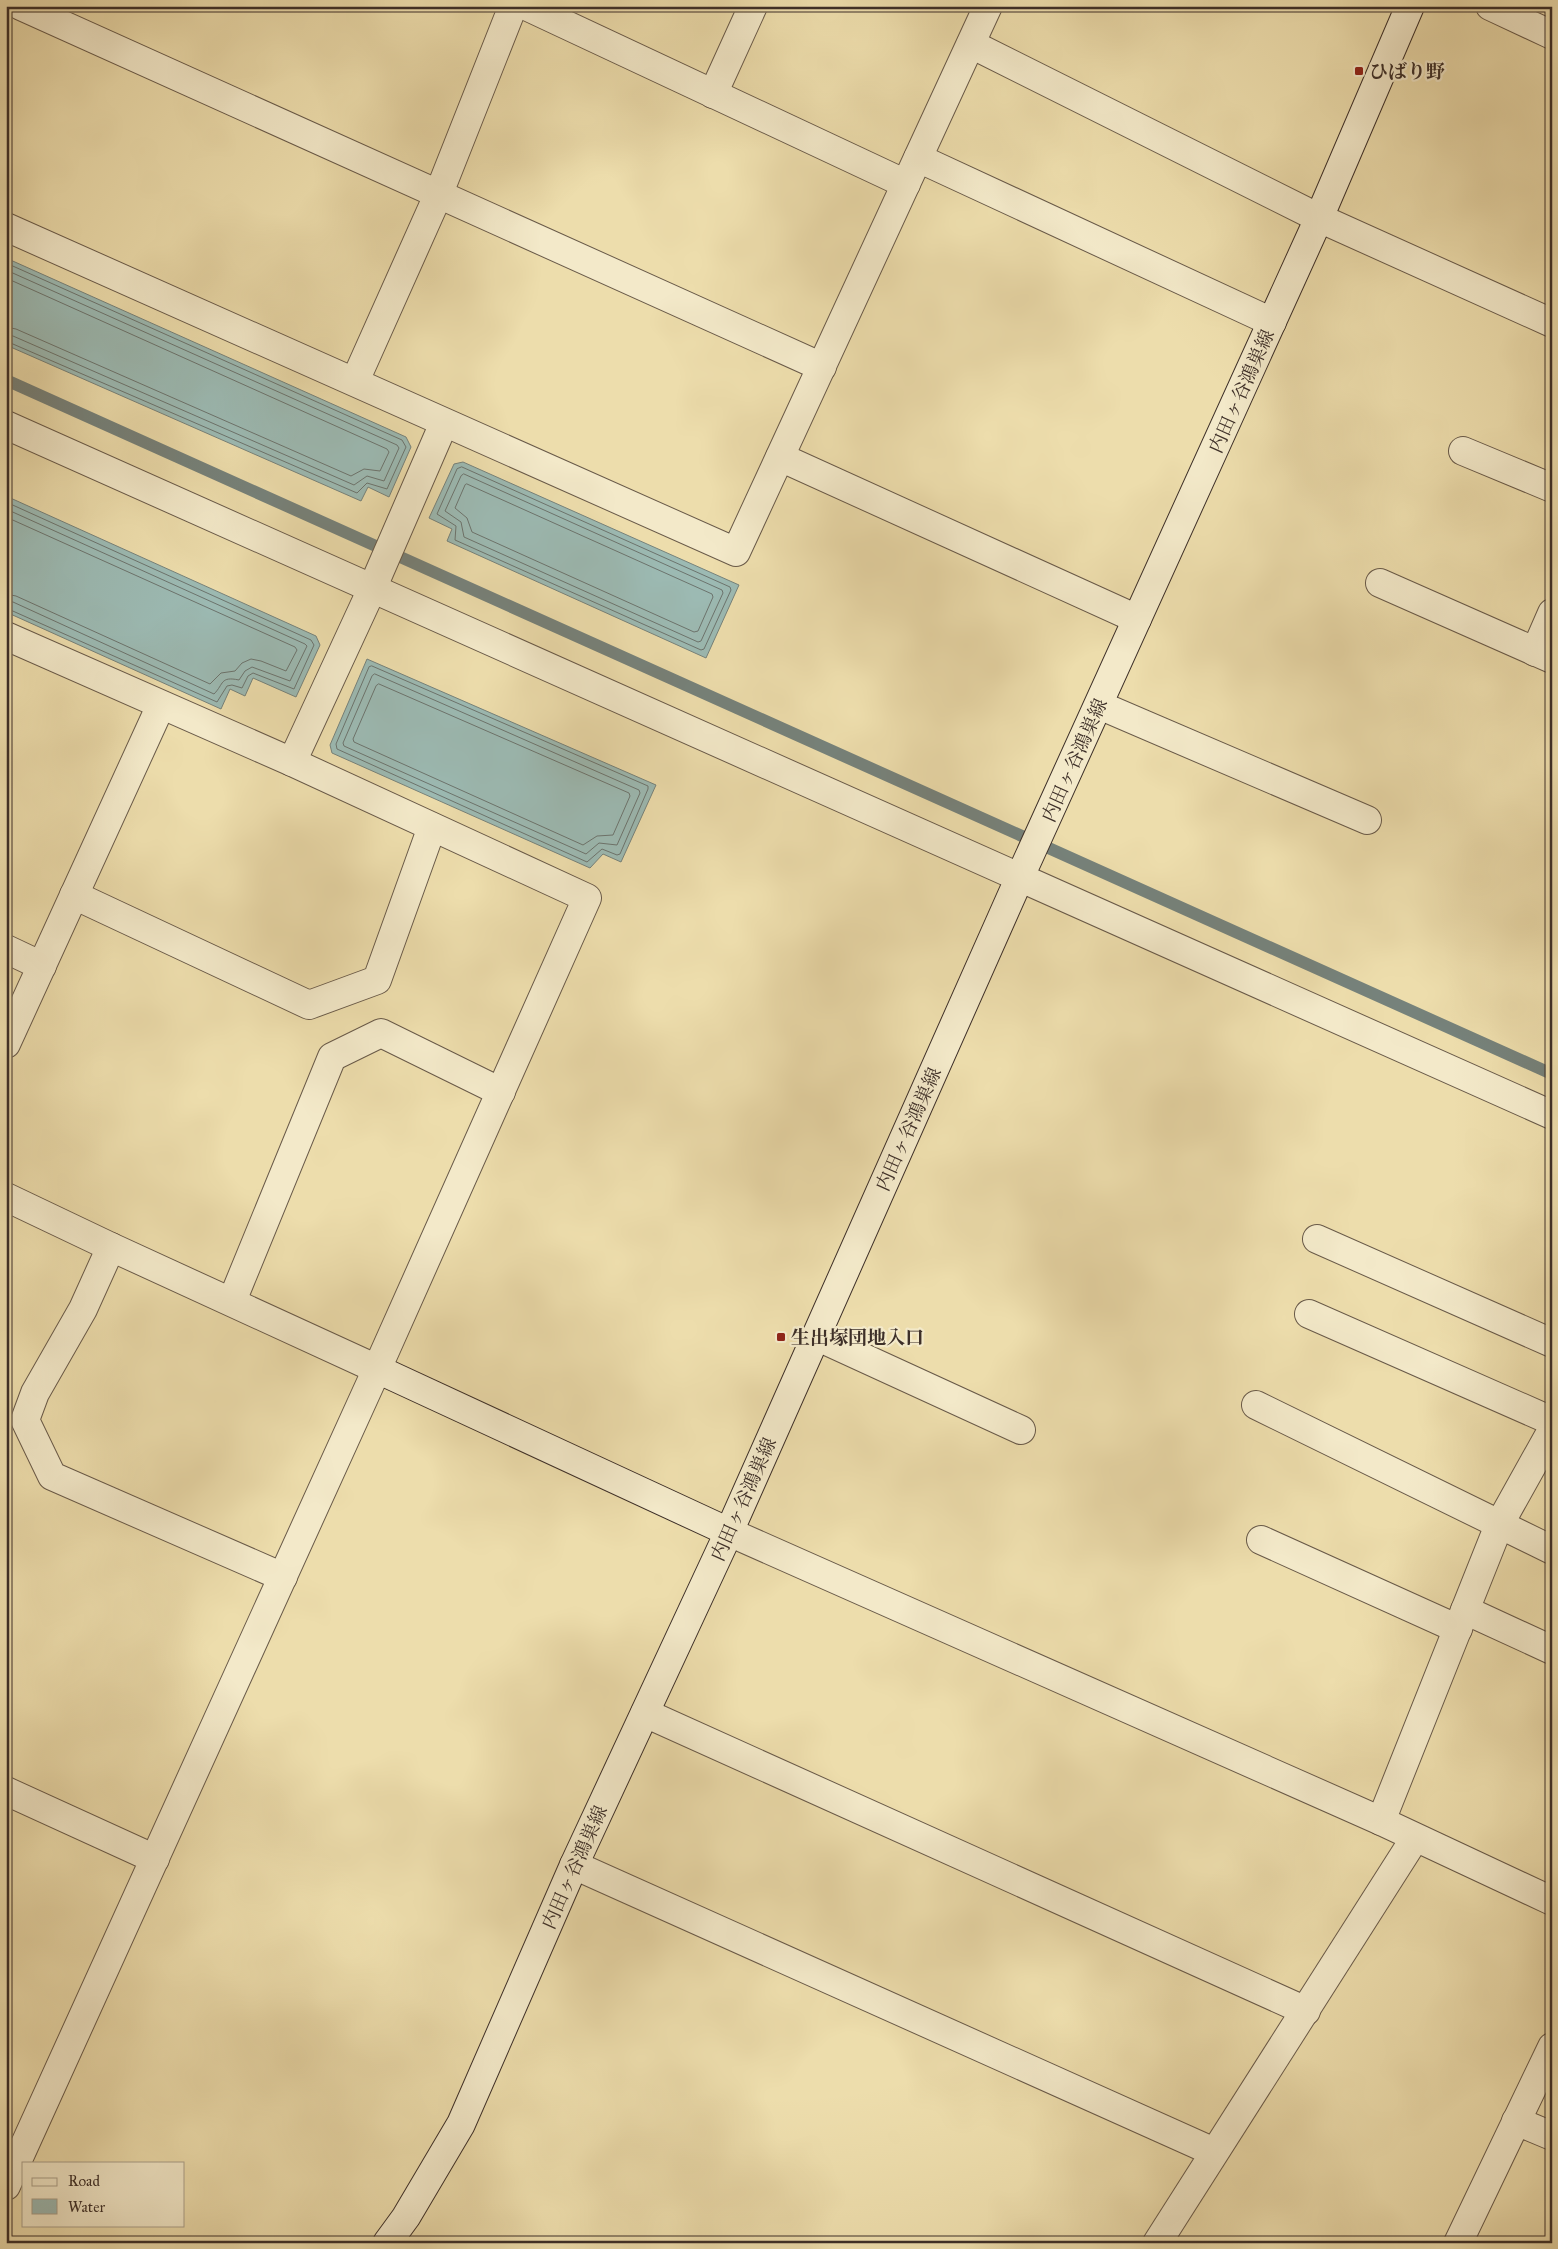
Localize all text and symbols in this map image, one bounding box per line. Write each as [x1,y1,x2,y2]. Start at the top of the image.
place label: ひばり野 [1369,60,1445,83]
marker: ひばり野 [1353,65,1365,77]
street label: 内田ヶ谷鴻巣線 [1204,326,1279,457]
street label: 内田ヶ谷鴻巣線 [1037,695,1112,826]
street label: 内田ヶ谷鴻巣線 [871,1064,946,1195]
place label: 生出塚団地入口 [791,1326,924,1349]
marker: 生出塚団地入口 [775,1331,787,1343]
street label: 内田ヶ谷鴻巣線 [706,1434,781,1565]
street label: 内田ヶ谷鴻巣線 [537,1802,612,1933]
legend [22,2162,185,2226]
text: Road [68,2172,100,2190]
text: Water [68,2198,105,2216]

